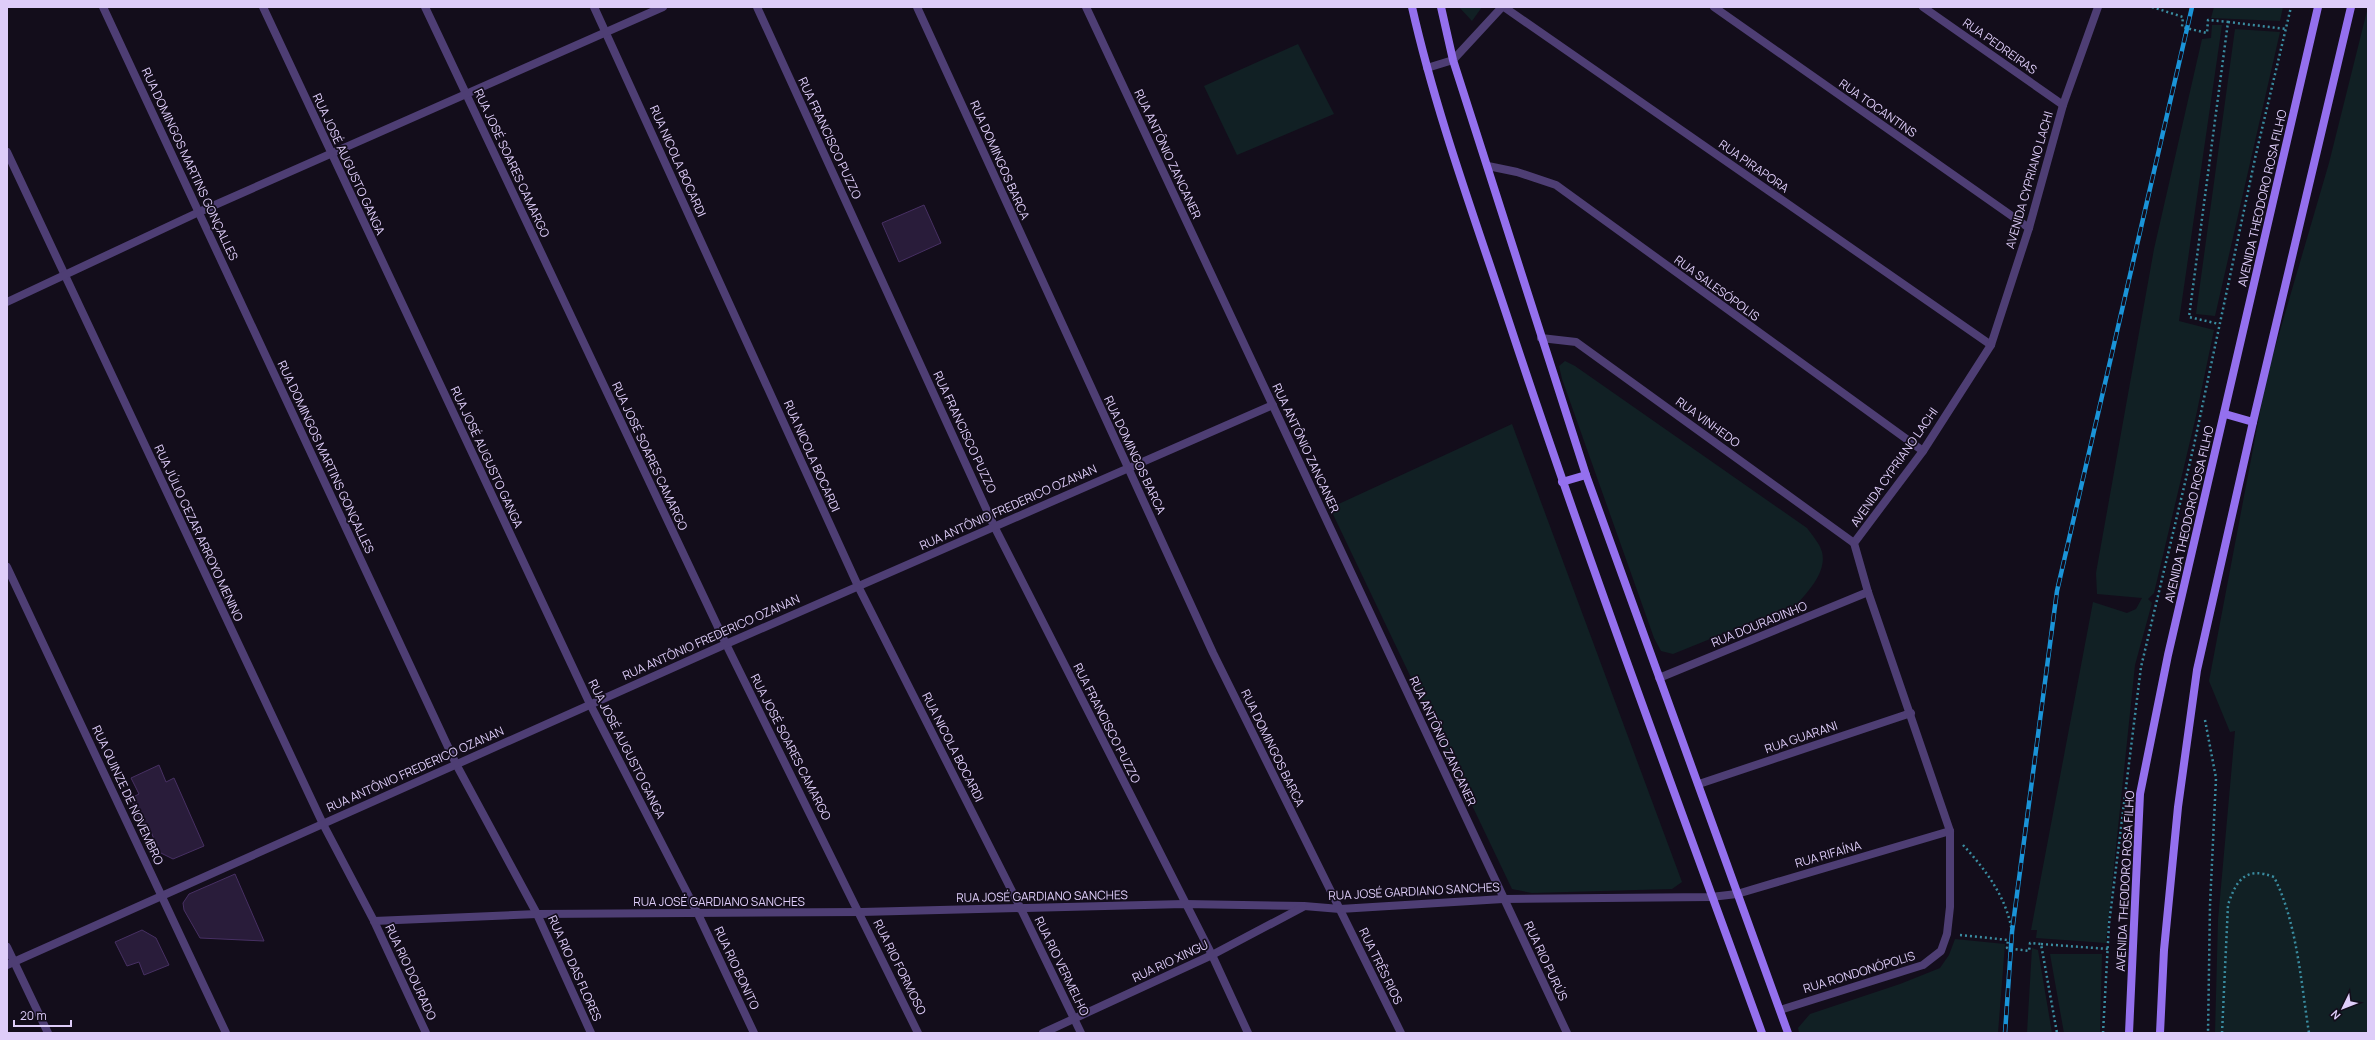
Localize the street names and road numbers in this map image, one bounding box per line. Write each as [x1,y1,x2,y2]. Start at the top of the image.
street label: RUA PEDREIRAS [1959,14,2041,78]
street label: RUA DOMINGOS MARTINS GONÇALLES [138,65,242,263]
street label: RUA FRANCISCO PUZZO [794,74,866,202]
street label: RUA TOCANTINS [1836,75,1920,141]
street label: RUA JOSÉ SOARES CAMARGO [470,86,554,240]
street label: RUA ANTÔNIO ZANCANER [1130,86,1206,222]
street label: RUA JOSÉ AUGUSTO GANGA [309,90,389,238]
street label: RUA DOMINGOS BARCA [966,98,1034,223]
street label: RUA NICOLA BOCARDI [646,103,710,219]
street label: AVENIDA THEODORO ROSA FILHO [2233,108,2291,288]
street label: AVENIDA CYPRIANO LACHI [2001,109,2057,251]
street label: RUA PIRAPORA [1716,136,1793,197]
street label: RUA SALESÓPOLIS [1671,251,1763,325]
street label: RUA DOMINGOS MARTINS GONÇALLES [274,358,378,556]
street label: RUA FRANCISCO PUZZO [929,368,1001,496]
street label: RUA JOSÉ SOARES CAMARGO [608,379,692,533]
street label: RUA ANTÔNIO ZANCANER [1268,380,1344,516]
street label: RUA JOSÉ AUGUSTO GANGA [447,383,527,531]
street label: RUA DOMINGOS BARCA [1100,393,1170,517]
street label: RUA VINHEDO [1672,393,1744,451]
street label: RUA NICOLA BOCARDI [780,398,844,514]
street label: AVENIDA CYPRIANO LACHI [1846,404,1942,530]
street label: AVENIDA THEODORO ROSA FILHO [2160,424,2218,604]
street label: RUA JÚLIO CEZAR ARROYO MENINO [150,442,248,624]
street label: RUA ANTÔNIO FREDERICO OZANAN [917,460,1099,554]
street label: RUA ANTÔNIO FREDERICO OZANAN [620,590,802,684]
street label: RUA DOURADINHO [1709,597,1810,651]
street label: RUA FRANCISCO PUZZO [1069,660,1145,786]
street label: RUA JOSÉ SOARES CAMARGO [747,671,836,823]
street label: RUA ANTÔNIO ZANCANER [1405,673,1481,809]
street label: RUA JOSÉ AUGUSTO GANGA [584,676,670,822]
street label: RUA DOMINGOS BARCA [1237,686,1309,810]
street label: RUA NICOLA BOCARDI [918,689,988,805]
street label: RUA GUARANI [1762,717,1840,757]
street label: RUA ANTÔNIO FREDERICO OZANAN [324,722,506,816]
street label: RUA QUINZE DE NOVEMBRO [88,723,168,868]
street label: AVENIDA THEODORO ROSA FILHO [2112,790,2138,972]
street label: RUA RIFAÍNA [1793,836,1863,872]
street label: RUA JOSÉ GARDIANO SANCHES [1328,878,1500,904]
street label: RUA JOSÉ GARDIANO SANCHES [956,886,1128,906]
street label: RUA JOSÉ GARDIANO SANCHES [633,893,805,910]
street label: RUA RIO DAS FLORES [544,912,606,1024]
street label: RUA RIO VERMELHO [1031,913,1094,1019]
street label: RUA RIO FORMOSO [870,916,931,1018]
street label: RUA RIO PURÚS [1520,919,1572,1003]
street label: RUA RIO DOURADO [381,921,441,1023]
street label: RUA RIO BONITO [710,924,764,1013]
street label: RUA TRÊS RIOS [1355,925,1407,1007]
street label: RUA RIO XINGU [1129,936,1211,986]
street label: RUA RONDONÓPOLIS [1801,947,1917,997]

